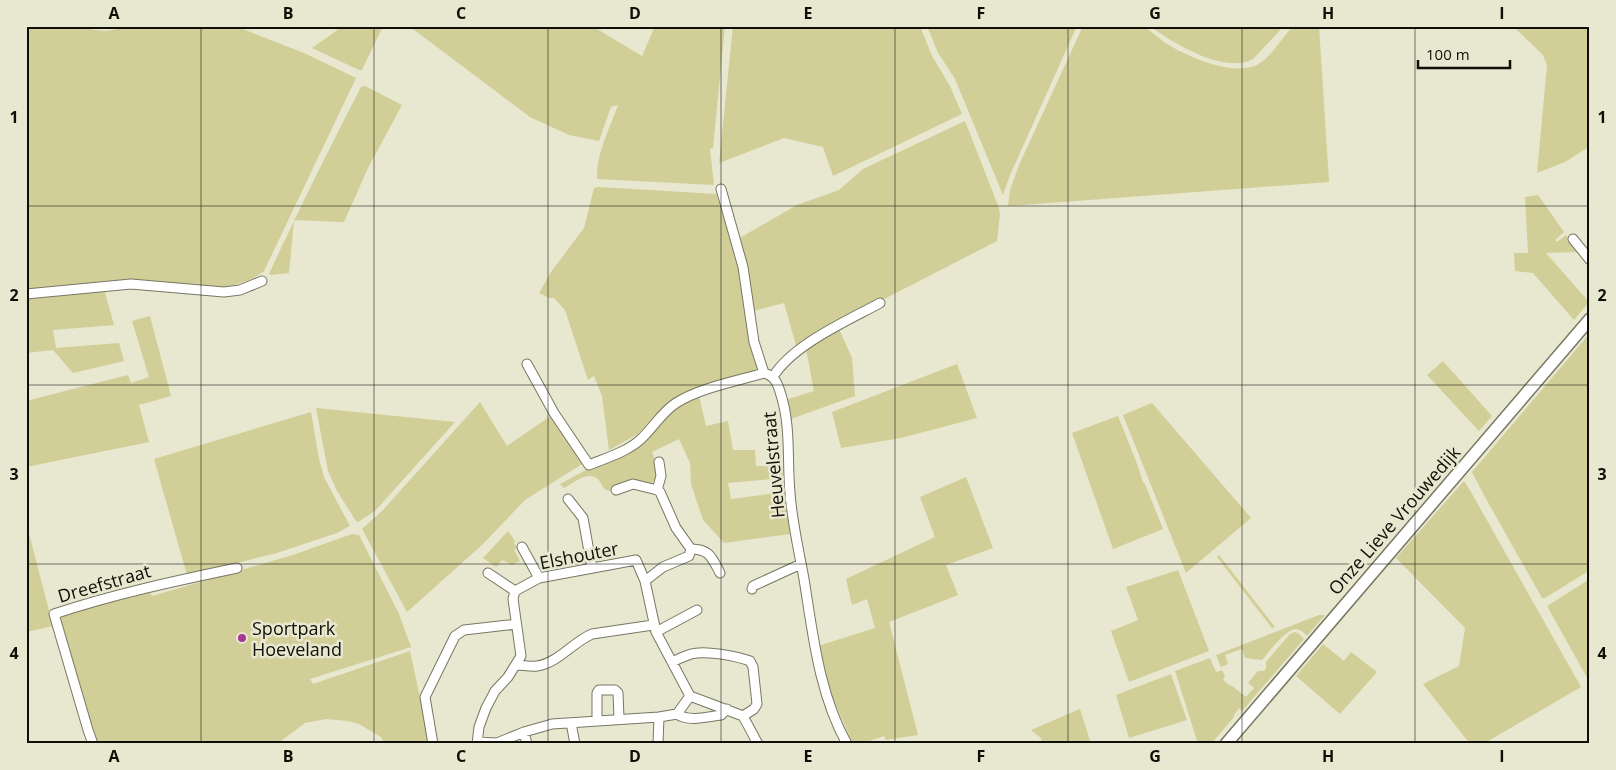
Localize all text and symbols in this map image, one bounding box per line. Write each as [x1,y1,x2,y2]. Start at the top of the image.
text: A [108,2,120,24]
text: B [283,2,293,24]
text: C [456,2,466,24]
text: D [629,2,641,24]
text: E [804,2,813,24]
text: F [977,2,985,24]
text: G [1149,2,1161,24]
text: H [1322,2,1334,24]
text: I [1499,2,1505,24]
scale bar [1418,38,1511,70]
text: 100 m [1426,44,1470,64]
text: 1 [9,106,19,128]
text: 1 [1597,106,1607,128]
text: 2 [9,284,19,306]
text: 2 [1597,284,1607,306]
street label: Heuvelstraat [756,411,790,519]
street label: Onze Lieve Vrouwedijk [1323,440,1466,599]
text: 3 [9,463,19,485]
text: 3 [1597,463,1607,485]
street label: Elshouter [537,535,621,574]
street label: Dreefstraat [55,558,153,608]
place label: Sportpark Hoeveland [252,616,342,661]
marker: Sportpark Hoeveland [236,632,248,644]
text: 4 [9,642,19,664]
text: 4 [1597,642,1607,664]
text: A [108,745,120,767]
text: B [283,745,293,767]
text: C [456,745,466,767]
text: D [629,745,641,767]
text: E [804,745,813,767]
text: F [977,745,985,767]
text: G [1149,745,1161,767]
text: H [1322,745,1334,767]
text: I [1499,745,1505,767]

